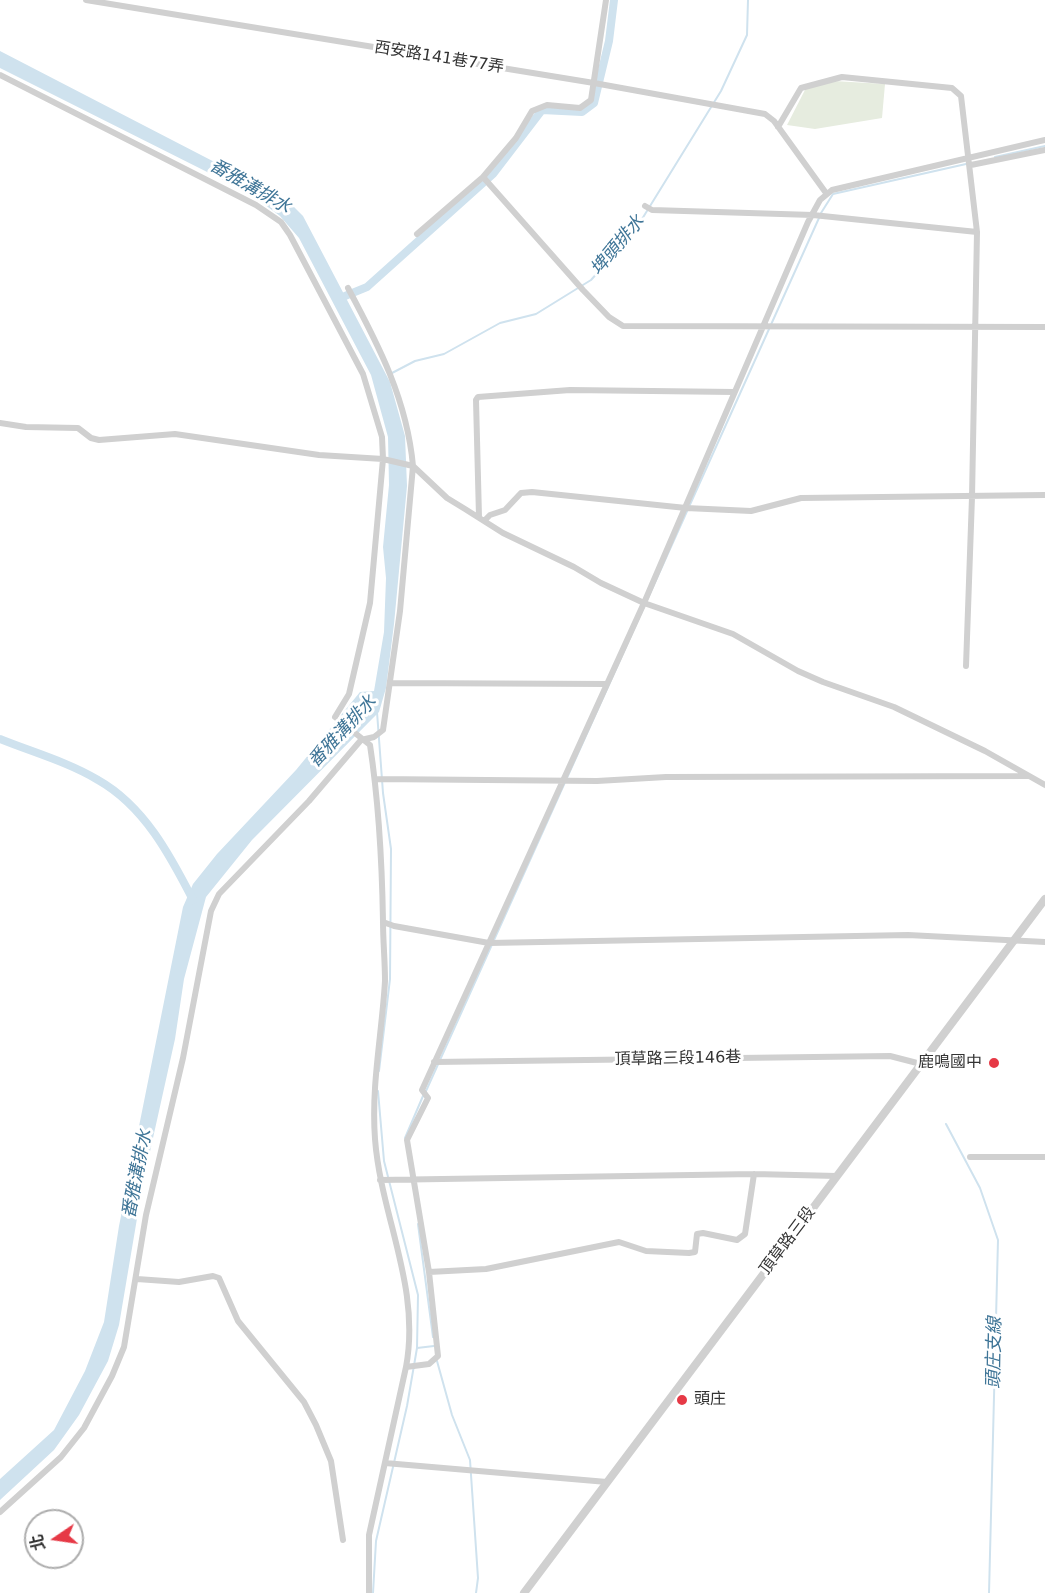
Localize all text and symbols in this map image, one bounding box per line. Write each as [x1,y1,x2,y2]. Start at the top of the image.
street label: 西安路141巷77弄 [373,38,505,78]
water label: 番雅溝排水 [206,155,294,219]
water label: 埤頭排水 [587,211,649,281]
water label: 番雅溝排水 [304,692,382,772]
street label: 頂草路三段146巷 [615,1048,741,1070]
place label: 鹿鳴國中 [918,1053,982,1073]
marker: 鹿鳴國中 [987,1056,1001,1070]
water label: 番雅溝排水 [119,1128,157,1220]
street label: 頂草路三段 [756,1203,820,1279]
water label: 頭庄支線 [984,1317,1006,1389]
place label: 頭庄 [694,1390,726,1410]
marker: 頭庄 [675,1393,689,1407]
north arrow [24,1509,84,1569]
text: 北 [27,1533,49,1553]

